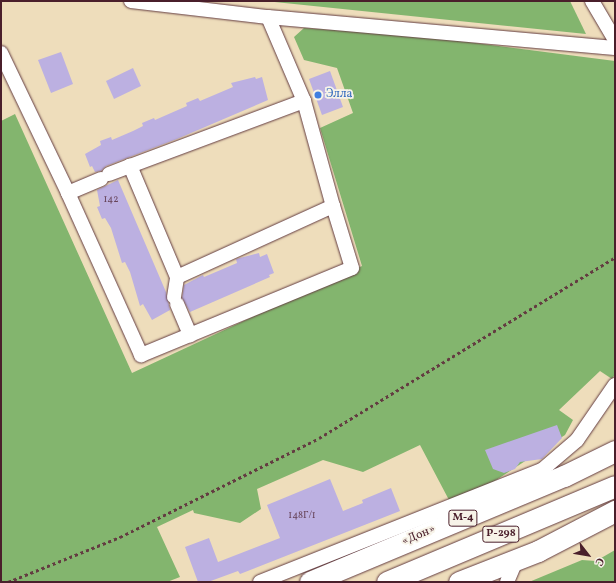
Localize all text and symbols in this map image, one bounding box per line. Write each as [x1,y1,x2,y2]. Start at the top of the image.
place label: Элла [326,88,352,102]
marker: Элла [313,90,323,100]
house number: 142 [103,194,119,206]
road number: М-4 [448,509,478,527]
house number: 148Г/1 [288,510,316,522]
street label: «Дон» [400,523,438,549]
road number: Р-298 [482,525,520,543]
north arrow [568,535,608,575]
text: С [590,555,607,568]

